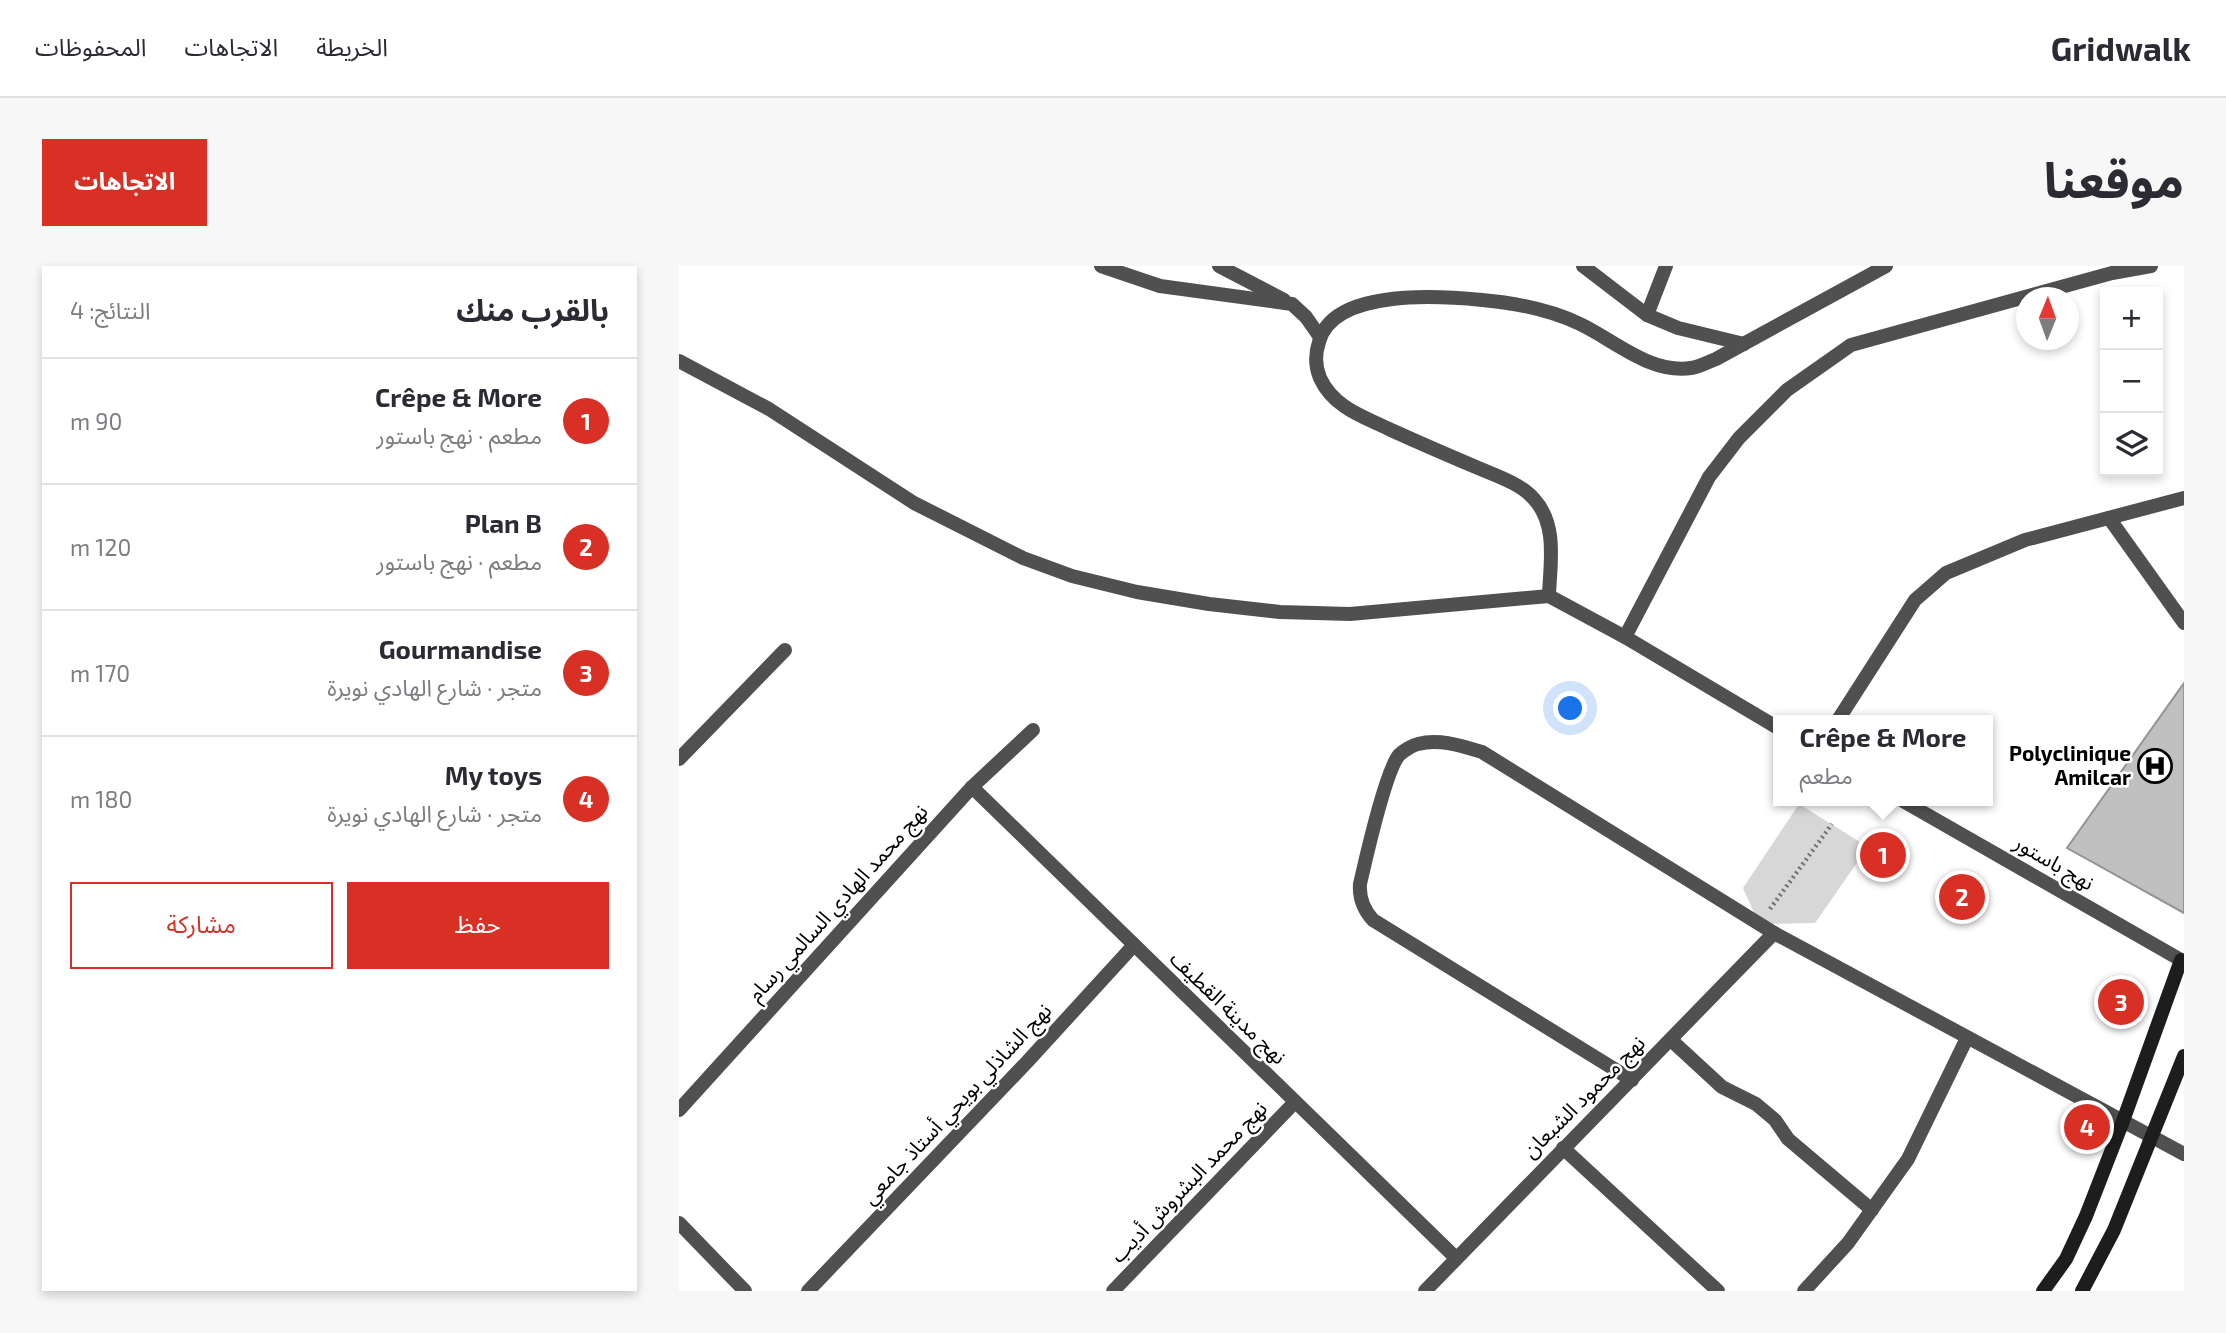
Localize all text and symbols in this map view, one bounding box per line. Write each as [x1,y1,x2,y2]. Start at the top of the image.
text: Gridwalk [2051,28,2191,68]
text: المحفوظات [35,32,146,61]
text: الاتجاهات [184,32,278,61]
text: الخريطة [316,32,388,61]
button: الاتجاهات [42,139,207,226]
text: موقعنا [2044,149,2184,208]
north arrow [2016,287,2079,350]
map controls [2100,287,2163,476]
button: + [2100,287,2163,350]
text: بالقرب منك [456,291,609,327]
text: النتائج: 4 [70,296,150,324]
button: − [2100,350,2163,413]
text: Crêpe & More [375,381,542,412]
text: 90 m [70,407,122,435]
text: 1 [581,407,591,435]
button: layers [2100,413,2163,476]
text: مطعم · نهج باستور [376,421,542,449]
text: Plan B [465,507,542,538]
text: 120 m [70,533,131,561]
text: 2 [579,533,593,561]
text: مطعم · نهج باستور [376,547,542,575]
text: Gourmandise [379,633,542,664]
text: 170 m [70,659,130,687]
text: 3 [579,659,593,687]
text: متجر · شارع الهادي نويرة [327,673,542,701]
your location [1553,691,1587,725]
popup [1773,715,1993,806]
text: Crêpe & More [1800,721,1966,752]
place label: Polyclinique Amilcar [2009,740,2131,789]
hospital icon: Polyclinique Amilcar [2136,747,2174,785]
text: My toys [445,759,542,790]
text: مطعم [1800,761,1853,789]
text: 180 m [70,785,132,813]
text: 4 [579,785,593,813]
street label: نهج محمد الهادي السالمي رسام [742,798,936,1009]
text: متجر · شارع الهادي نويرة [327,799,542,827]
street label: نهج باستور [2007,828,2099,898]
pin: 1 [1860,829,1906,881]
pin: 2 [1939,871,1985,923]
button: مشاركة [70,882,333,969]
button: حفظ [347,882,609,969]
street label: نهج مدينة القطيف [1163,945,1292,1072]
pin: 3 [2098,976,2144,1028]
street label: نهج الشاذلي بويحي أستاذ جامعي [856,997,1059,1212]
street label: نهج محمود الشبعان [1517,1030,1652,1165]
street label: نهج محمد البشروش أديب [1104,1095,1274,1270]
pin: 4 [2064,1101,2110,1153]

